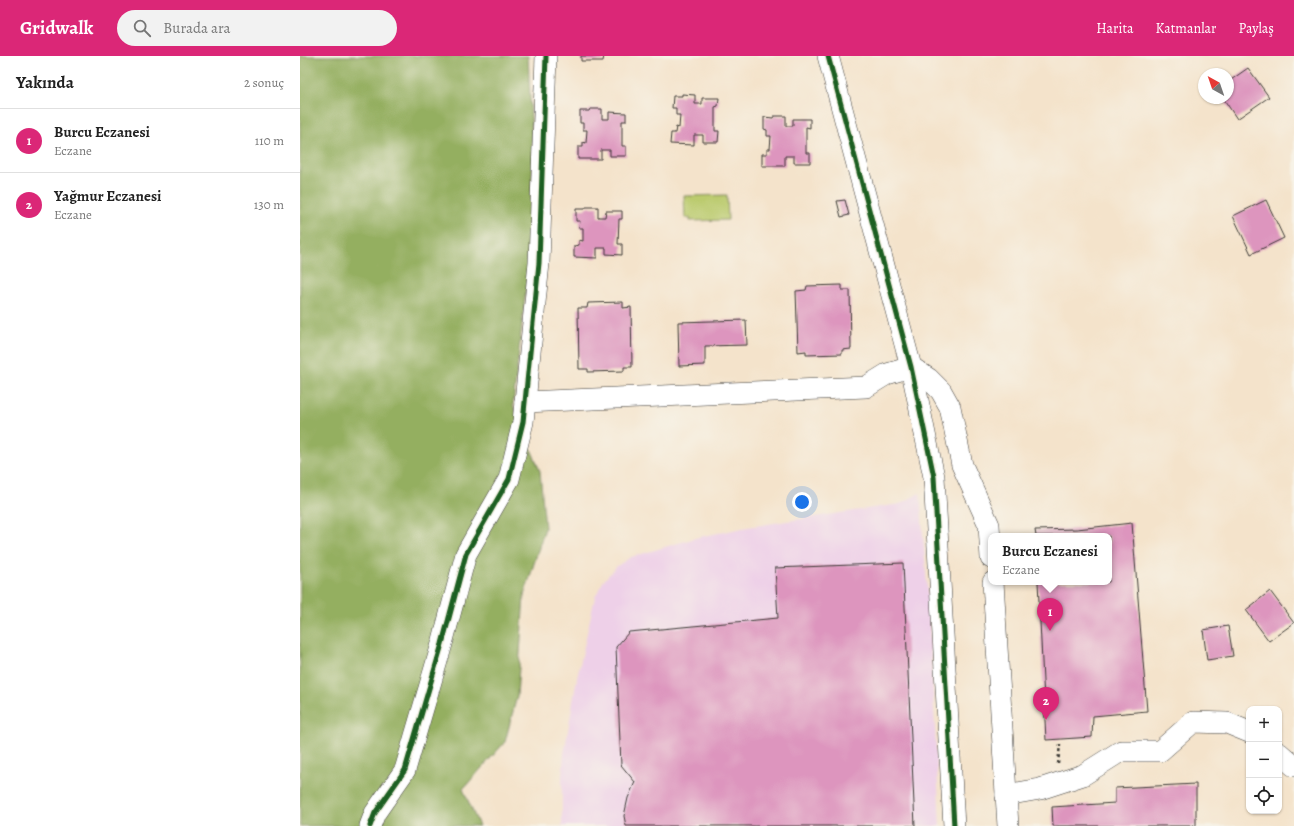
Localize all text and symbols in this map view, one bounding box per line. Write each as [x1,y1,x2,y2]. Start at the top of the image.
search box [117,10,397,46]
text: Gridwalk [20,15,93,41]
icon: search [131,17,153,39]
text: Burada ara [163,18,231,38]
text: Harita [1096,19,1134,38]
text: Katmanlar [1156,19,1216,38]
text: Paylaş [1238,19,1274,38]
north arrow [1198,68,1234,104]
text: Yakında [16,71,74,94]
text: 2 sonuç [244,74,284,91]
text: Burcu Eczanesi [54,122,150,142]
text: 1 [27,132,31,149]
text: 110 m [255,132,284,149]
text: Eczane [54,142,92,159]
text: Yağmur Eczanesi [54,186,161,206]
text: 2 [26,196,32,213]
text: 130 m [254,196,284,213]
text: Eczane [54,206,92,223]
your location [792,492,812,512]
popup [988,533,1112,585]
text: Burcu Eczanesi [1002,541,1098,561]
text: Eczane [1002,561,1040,578]
pin: 1 [1037,598,1063,631]
pin: 2 [1033,687,1059,720]
map controls [1246,706,1282,814]
button: + [1246,706,1282,742]
button: − [1246,742,1282,778]
button: locate [1246,778,1282,814]

